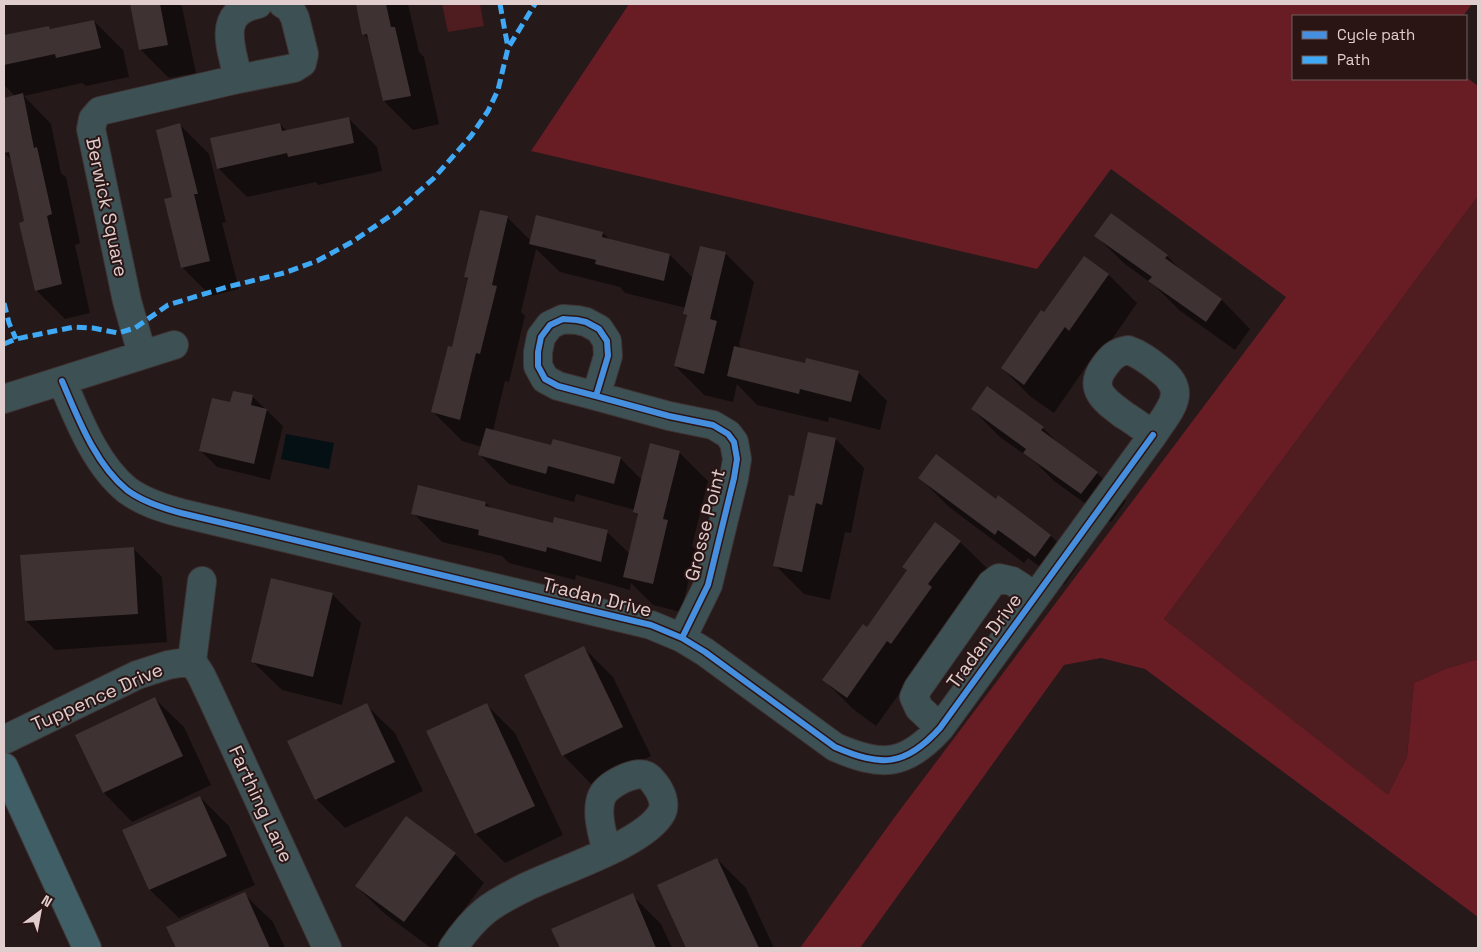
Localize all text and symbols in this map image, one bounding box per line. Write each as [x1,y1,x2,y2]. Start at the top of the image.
legend [1292,15,1467,80]
text: Cycle path [1337,25,1415,44]
text: Path [1337,50,1370,69]
street label: Berwick Square [80,135,134,279]
street label: Grosse Point [679,466,731,584]
street label: Tradan Drive [539,571,655,623]
street label: Tradan Drive [941,588,1027,694]
street label: Tuppence Drive [27,657,167,737]
street label: Farthing Lane [223,742,299,866]
north arrow [15,887,65,937]
text: N [38,891,56,911]

